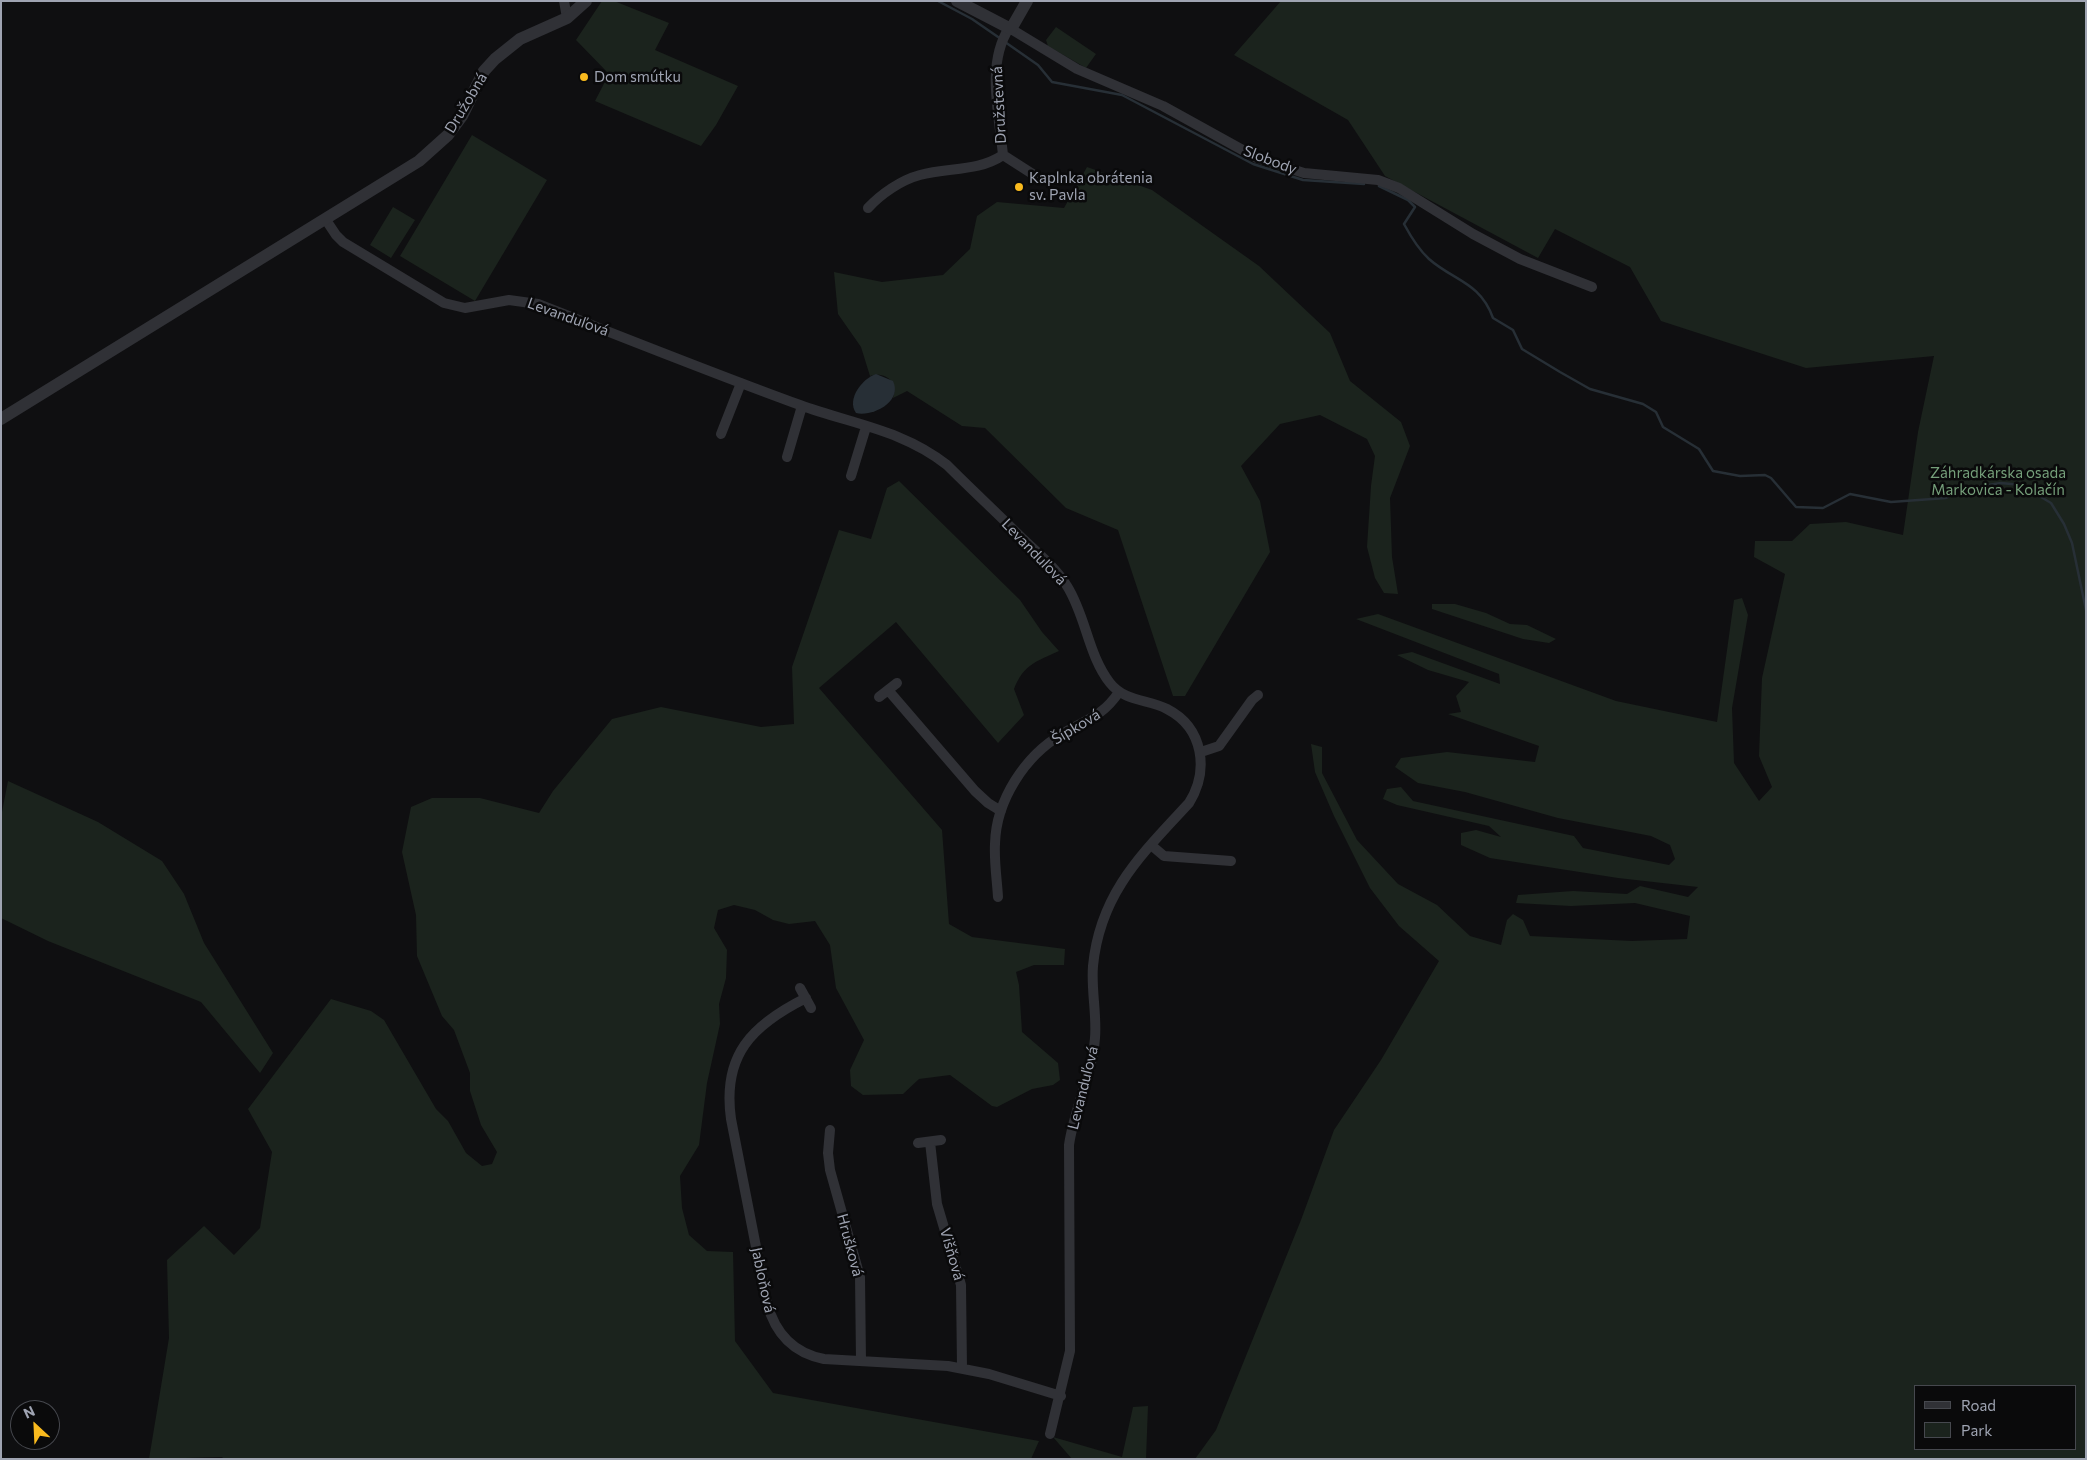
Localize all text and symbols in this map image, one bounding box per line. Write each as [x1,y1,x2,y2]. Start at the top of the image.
street label: Družstevná [988,66,1010,144]
place label: Dom smútku [594,68,681,86]
street label: Družobná [441,70,491,136]
marker: Dom smútku [578,71,590,83]
street label: Slobody [1241,142,1299,178]
place label: Kaplnka obrátenia sv. Pavla [1029,169,1153,204]
marker: Kaplnka obrátenia sv. Pavla [1013,181,1025,193]
street label: Levanduľová [525,294,611,340]
park label: Záhradkárska osada Markovica - Kolačín [1930,464,2066,499]
street label: Levanduľová [998,515,1070,589]
street label: Šípková [1049,706,1103,748]
street label: Levanduľová [1064,1044,1102,1132]
street label: Hrušková [833,1212,867,1278]
street label: Višňová [936,1226,968,1282]
street label: Jabloňová [747,1246,779,1314]
legend [1914,1385,2077,1450]
text: Road [1961,1396,1996,1414]
north arrow [10,1400,60,1450]
text: N [21,1402,37,1422]
text: Park [1961,1421,1992,1439]

